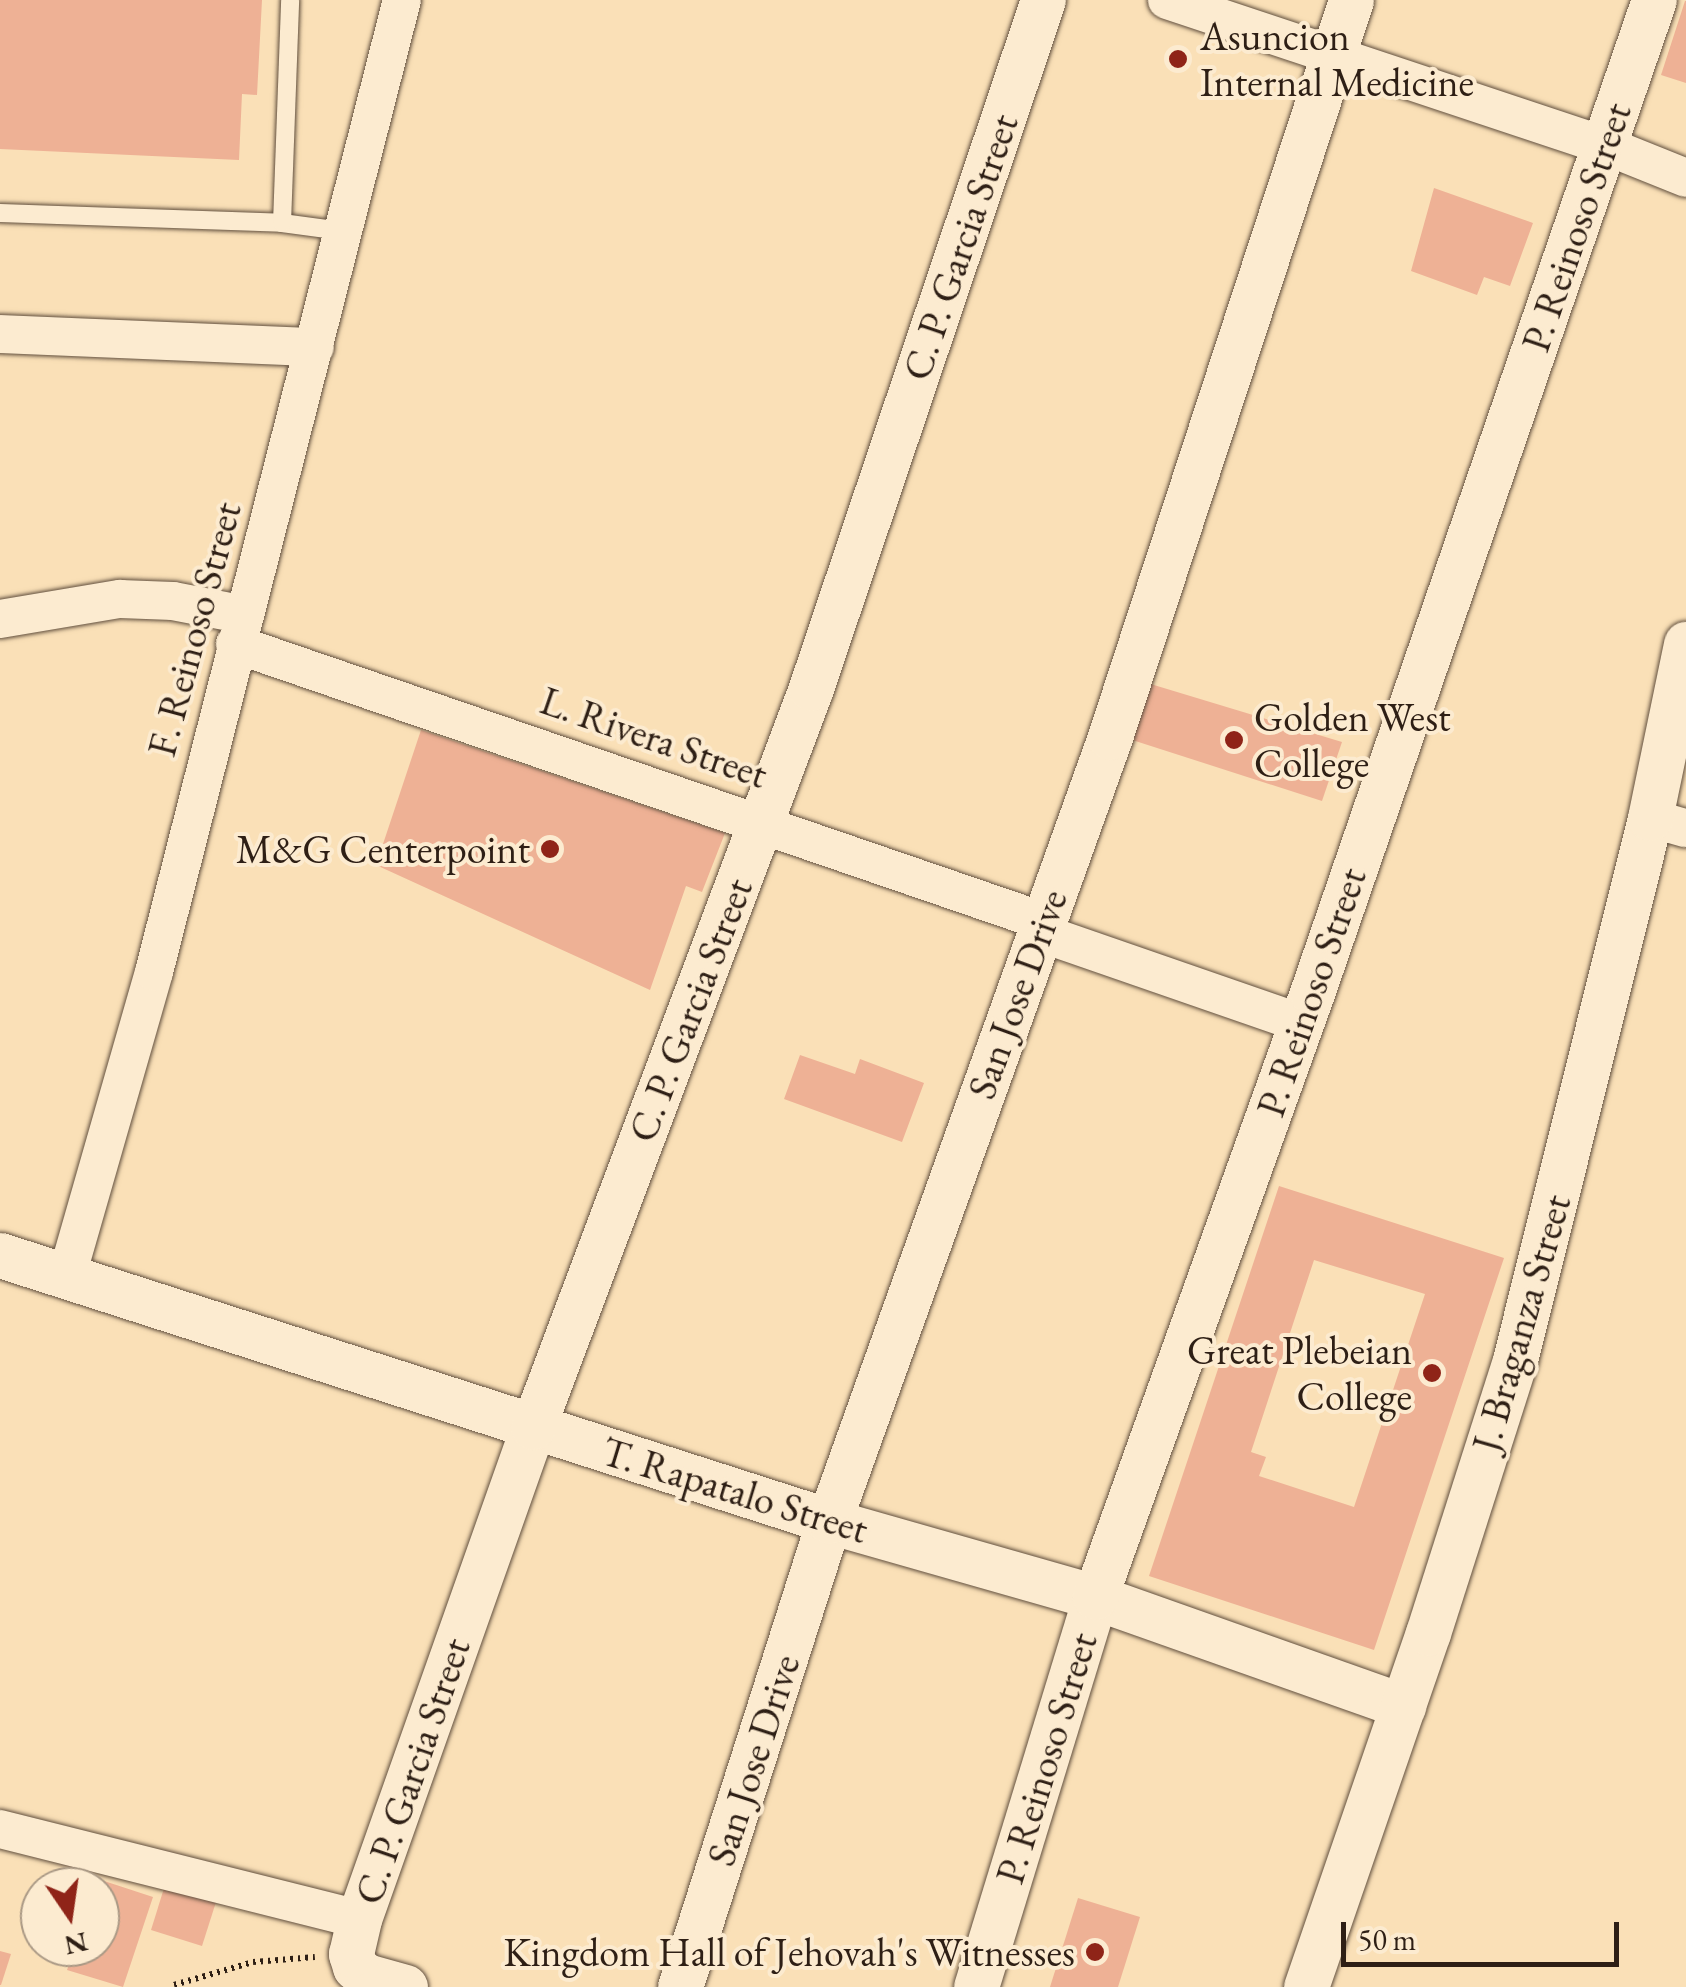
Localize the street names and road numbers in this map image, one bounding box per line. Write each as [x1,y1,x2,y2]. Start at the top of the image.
street label: P. Reinoso Street [1511,96,1641,358]
street label: C. P. Garcia Street [892,108,1028,386]
street label: F. Reinoso Street [137,497,251,761]
street label: L. Rivera Street [535,676,773,798]
street label: P. Reinoso Street [1246,861,1376,1123]
street label: C. P. Garcia Street [618,872,762,1148]
street label: San Jose Drive [957,883,1077,1105]
street label: J. Braganza Street [1461,1189,1581,1457]
street label: T. Rapatalo Street [596,1427,874,1553]
street label: P. Reinoso Street [985,1627,1107,1889]
street label: C. P. Garcia Street [344,1632,480,1910]
street label: San Jose Drive [696,1648,810,1872]

